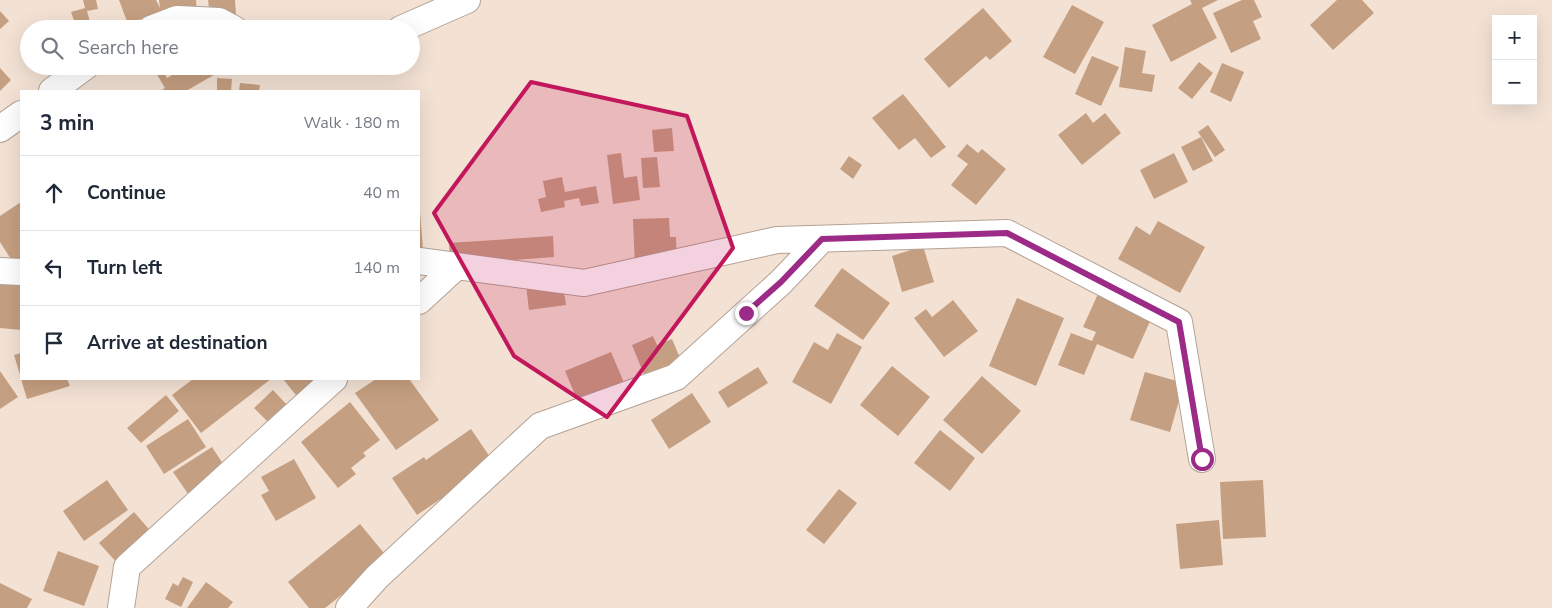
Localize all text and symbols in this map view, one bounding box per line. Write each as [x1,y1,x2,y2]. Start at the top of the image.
map controls [1492,15,1537,105]
button: + [1492,15,1537,60]
search box [20,20,420,75]
icon: search [38,34,66,62]
text: Search here [78,35,179,61]
button: − [1492,60,1537,105]
text: 3 min [40,109,94,137]
text: Walk · 180 m [304,112,400,134]
icon: ahead [40,179,68,207]
text: Continue [87,180,166,206]
text: 40 m [363,182,400,204]
icon: left [40,254,68,282]
text: Turn left [87,255,162,281]
text: 140 m [353,257,400,279]
route end [735,302,758,325]
icon: arrive [40,329,68,357]
text: Arrive at destination [87,330,268,356]
route start [1191,448,1214,471]

